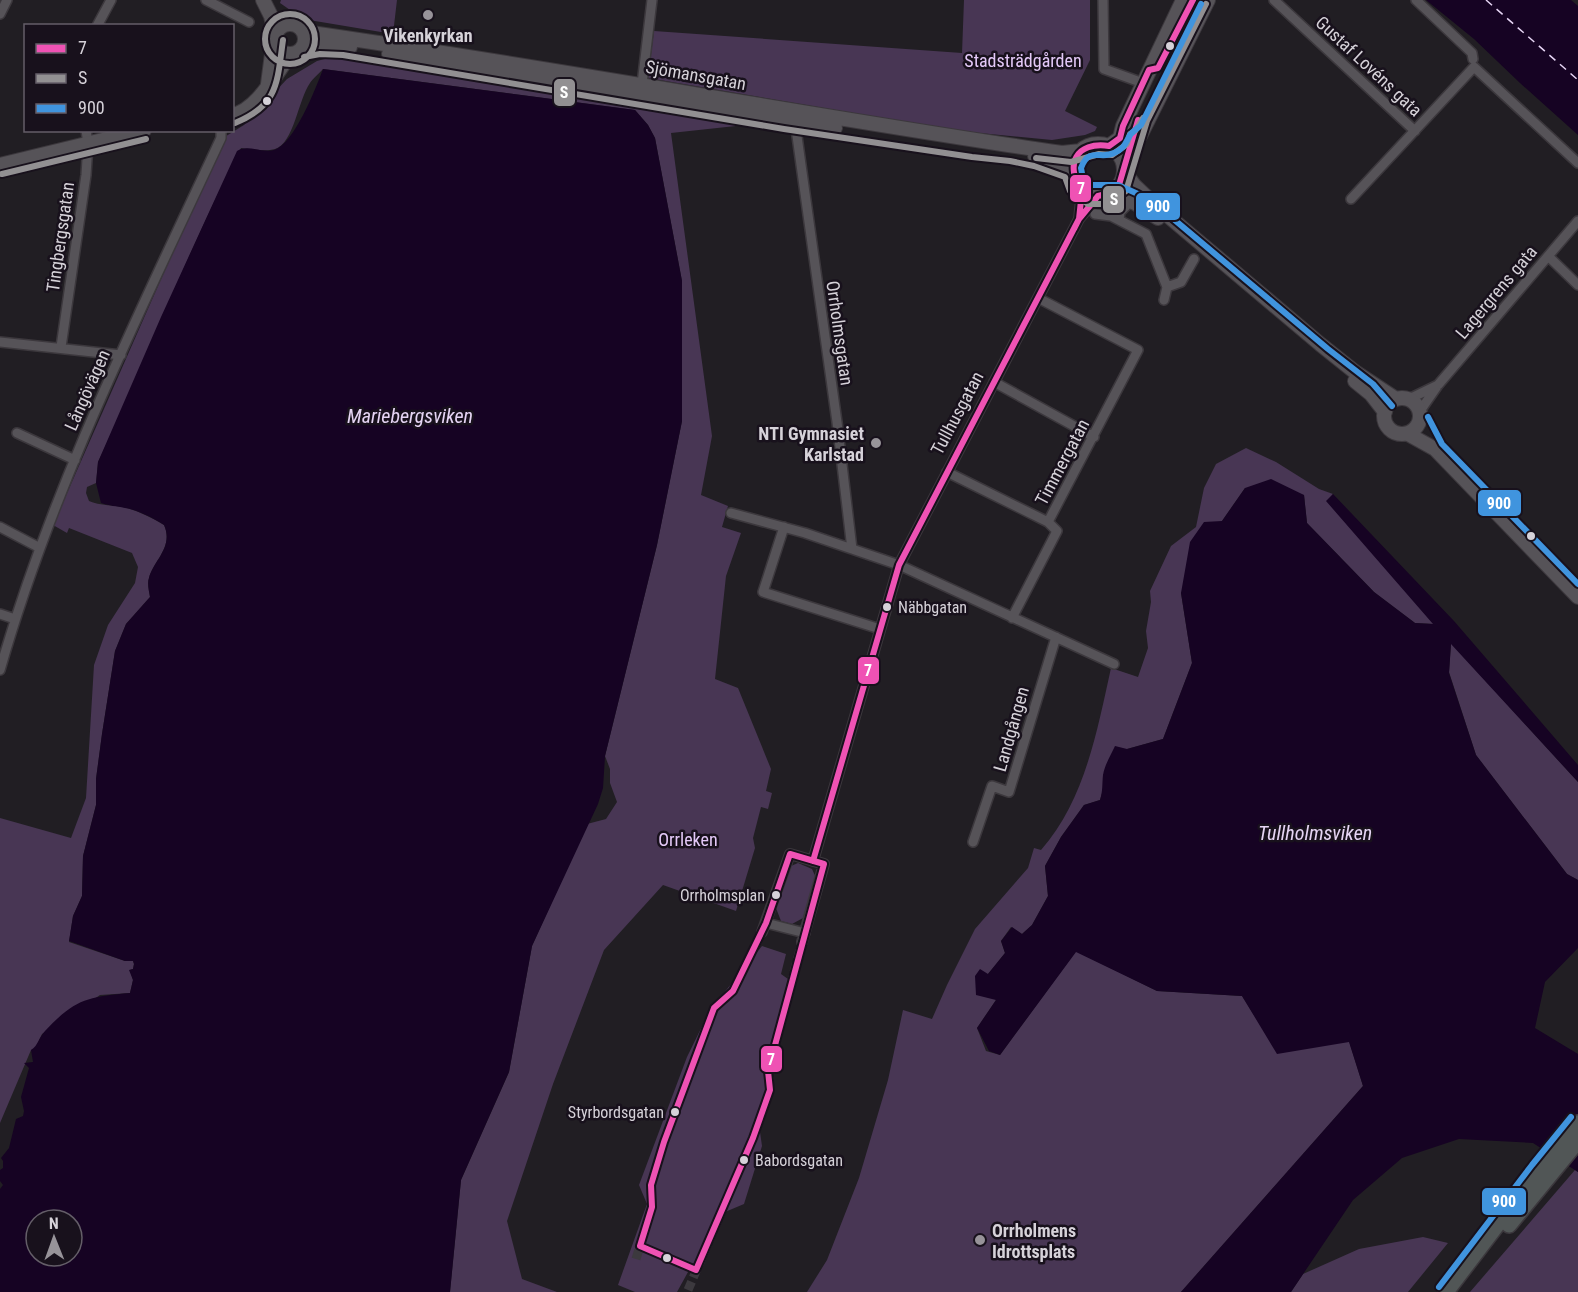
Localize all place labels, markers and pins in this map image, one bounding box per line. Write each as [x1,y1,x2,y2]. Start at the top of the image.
marker: Vikenkyrkan [421,8,435,22]
place label: Vikenkyrkan [383,25,473,46]
unlabelled marker [1164,40,1176,52]
unlabelled marker [261,95,273,107]
place label: NTI Gymnasiet Karlstad [758,423,864,465]
marker: NTI Gymnasiet Karlstad [869,436,883,450]
unlabelled marker [1525,530,1537,542]
place label: Näbbgatan [898,598,967,617]
marker: Näbbgatan [881,601,893,613]
place label: Orrholmsplan [680,886,765,905]
marker: Orrholmsplan [770,889,782,901]
place label: Styrbordsgatan [568,1103,664,1122]
marker: Styrbordsgatan [669,1106,681,1118]
place label: Babordsgatan [755,1151,843,1170]
marker: Babordsgatan [738,1154,750,1166]
place label: Orrholmens Idrottsplats [992,1220,1076,1262]
marker: Orrholmens Idrottsplats [973,1233,987,1247]
unlabelled marker [661,1252,673,1264]

